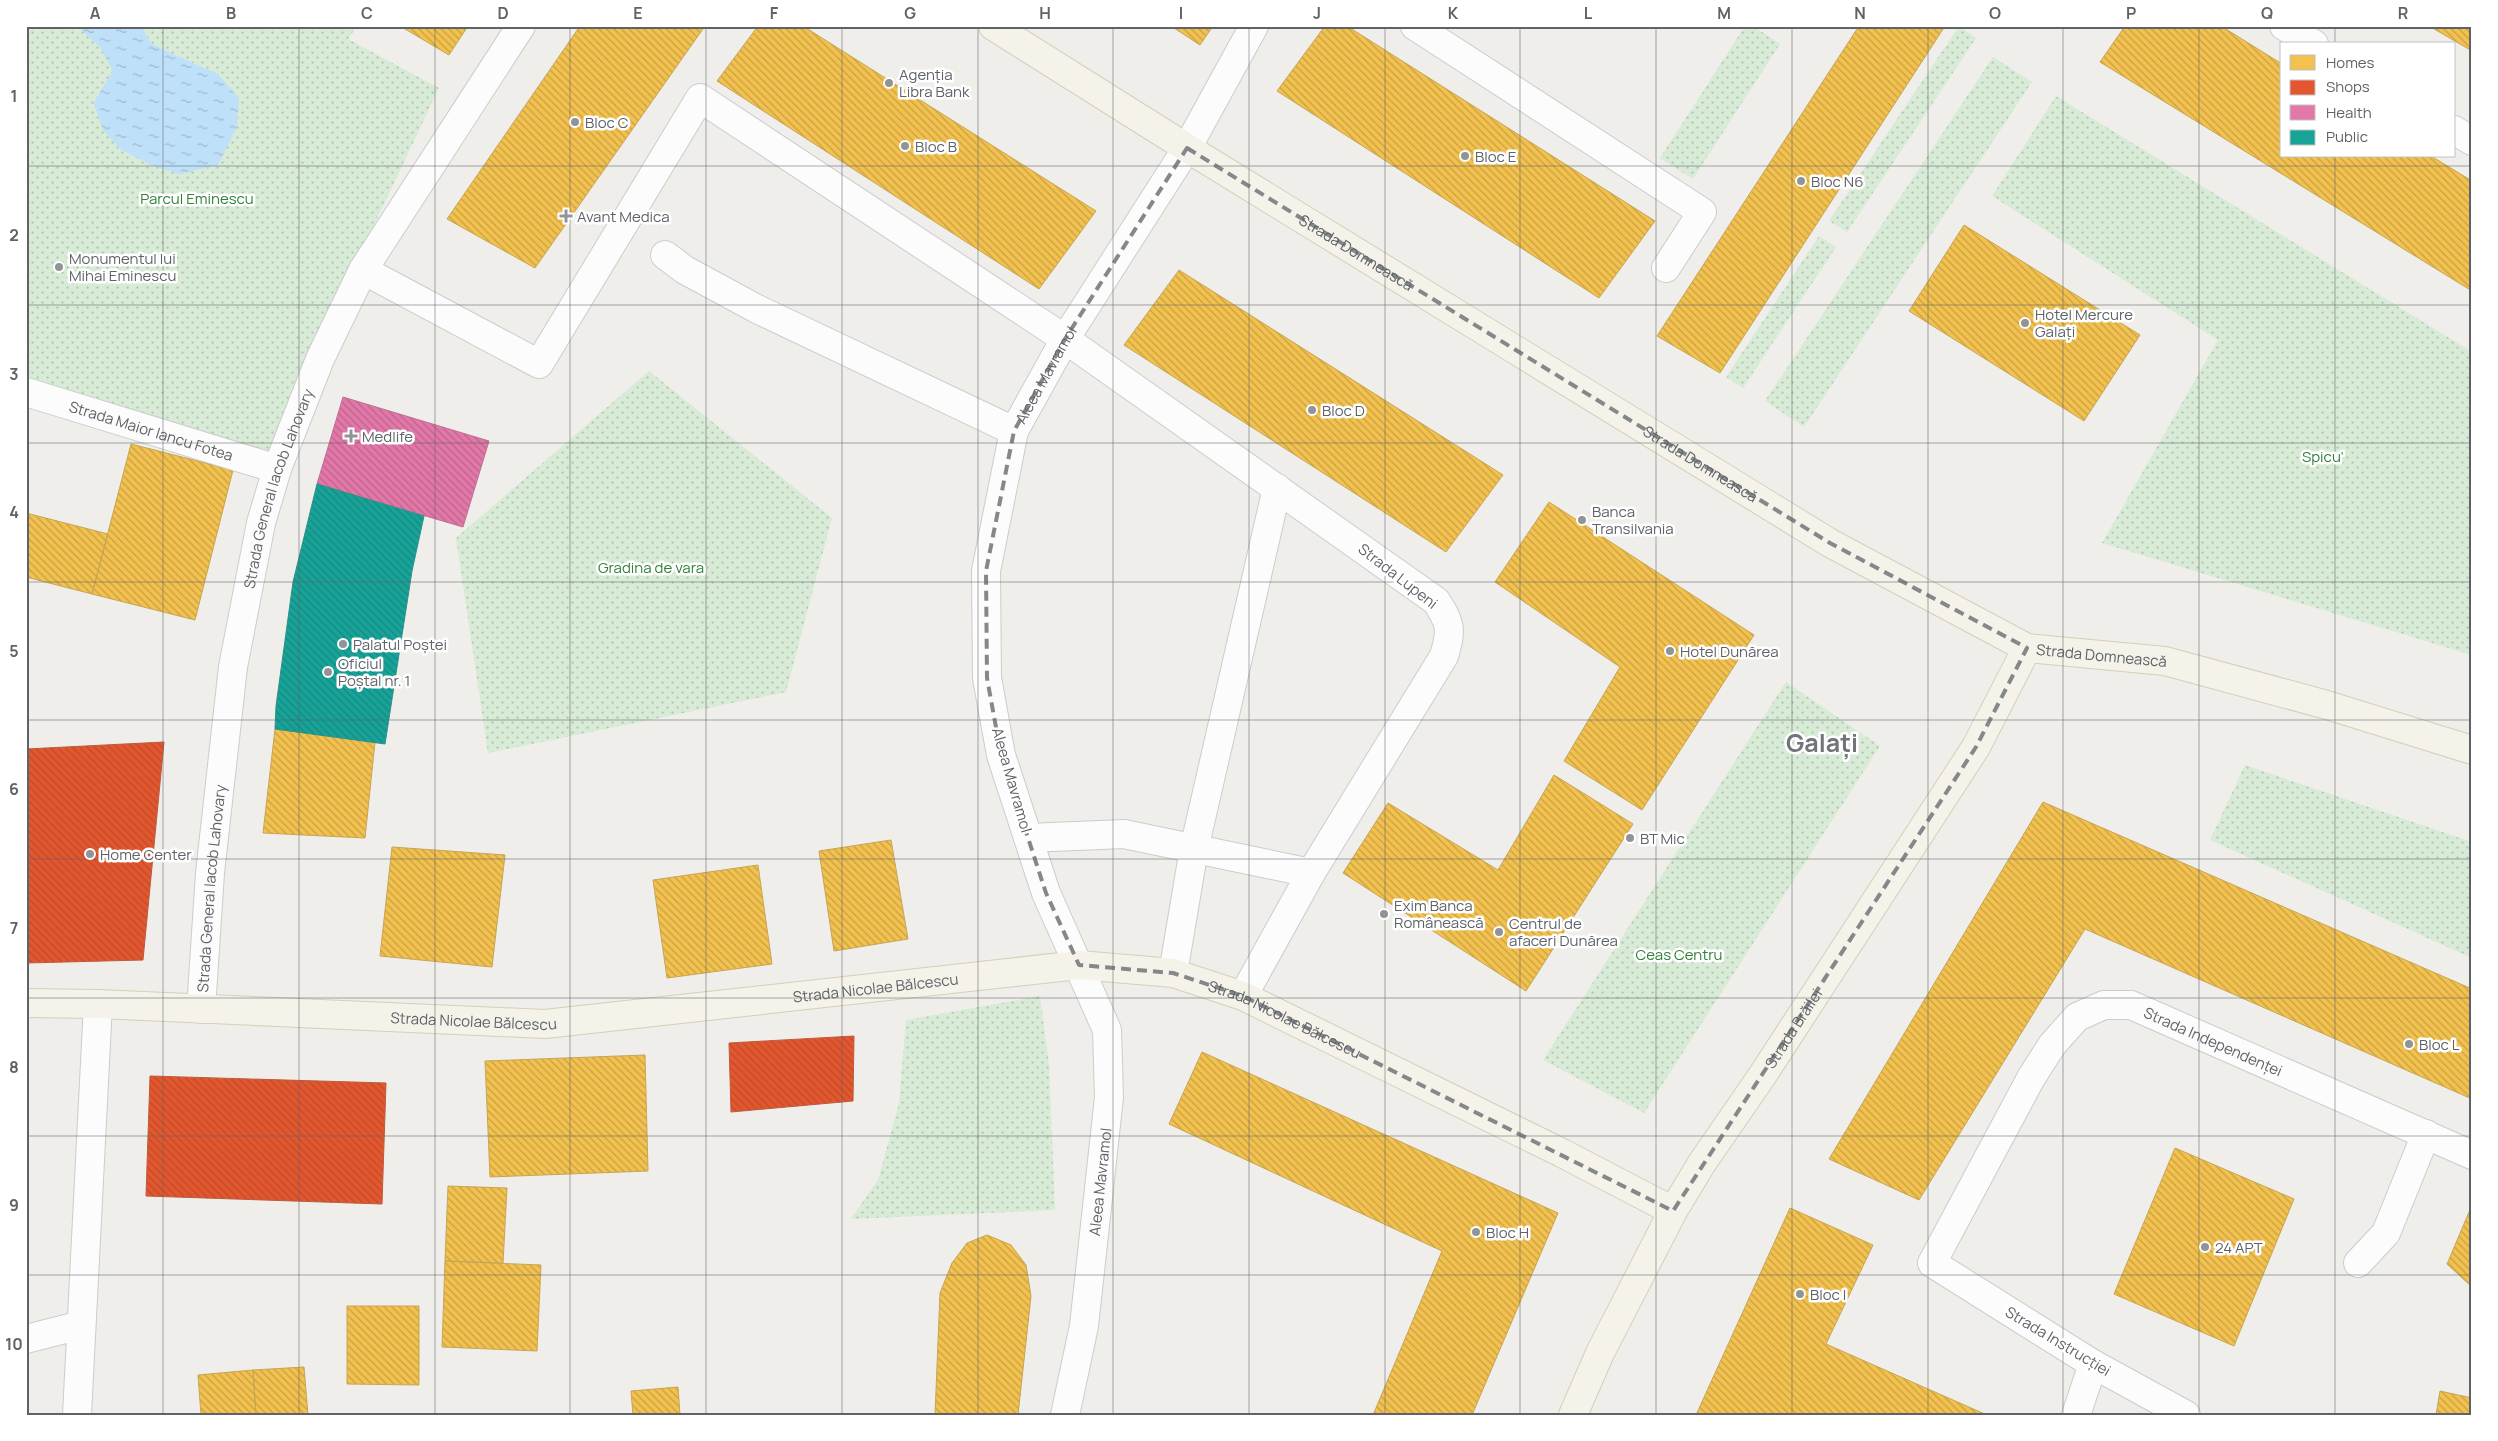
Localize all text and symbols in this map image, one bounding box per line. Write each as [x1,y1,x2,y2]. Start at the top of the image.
text: A [90,2,101,24]
text: B [226,2,236,24]
text: C [361,2,373,24]
text: D [497,2,509,24]
text: E [633,2,643,24]
text: F [770,2,779,24]
text: G [904,2,916,24]
text: H [1039,2,1051,24]
text: I [1179,2,1183,24]
text: J [1313,2,1321,24]
text: K [1448,2,1459,24]
text: L [1584,2,1593,24]
text: M [1717,2,1731,24]
text: N [1854,2,1866,24]
text: O [1989,2,2001,24]
text: P [2126,2,2136,24]
text: Q [2261,2,2273,24]
text: R [2398,2,2408,24]
legend [2280,42,2456,158]
text: Homes [2326,52,2375,73]
place label: Agenția Libra Bank [899,64,970,102]
text: Shops [2326,76,2370,97]
marker: Agenția Libra Bank [883,77,895,89]
text: 1 [10,85,18,107]
text: Health [2326,102,2372,123]
place label: Bloc C [585,112,629,133]
marker: Bloc C [569,116,581,128]
text: Public [2326,126,2368,147]
place label: Bloc B [915,136,957,157]
marker: Bloc B [899,140,911,152]
place label: Bloc E [1475,146,1516,167]
marker: Bloc E [1459,150,1471,162]
place label: Bloc N6 [1811,171,1863,192]
marker: Bloc N6 [1795,175,1807,187]
park label: Parcul Eminescu [140,188,254,209]
place label: Avant Medica [577,206,670,227]
marker: Avant Medica [559,209,573,223]
street label: Strada Domnească [1295,209,1418,295]
text: 2 [9,224,19,246]
place label: Monumentul lui Mihai Eminescu [69,248,176,286]
marker: Monumentul lui Mihai Eminescu [53,261,65,273]
place label: Hotel Mercure Galați [2035,304,2133,342]
marker: Hotel Mercure Galați [2019,317,2031,329]
street label: Aleea Mavramol [1010,322,1081,427]
text: 3 [9,363,19,385]
street label: Strada General Iacob Lahovary [238,385,318,590]
street label: Strada Maior Iancu Fotea [67,395,236,465]
place label: Bloc D [1322,400,1365,421]
marker: Bloc D [1306,404,1318,416]
street label: Strada Domnească [1639,420,1762,507]
place label: Medlife [362,426,413,447]
marker: Medlife [344,429,358,443]
park label: Spicu' [2302,446,2344,467]
text: 4 [9,501,19,523]
place label: Banca Transilvania [1592,501,1674,539]
marker: Banca Transilvania [1576,514,1588,526]
street label: Strada Lupeni [1354,538,1442,614]
park label: Gradina de vara [598,557,704,578]
place label: Palatul Poștei [353,634,447,655]
marker: Palatul Poștei [337,638,349,650]
street label: Strada Domnească [2035,638,2168,672]
text: 5 [9,640,19,662]
place label: Hotel Dunărea [1680,641,1779,662]
marker: Hotel Dunărea [1664,645,1676,657]
place label: Oficiul Poștal nr. 1 [338,653,410,691]
marker: Oficiul Poștal nr. 1 [322,666,334,678]
street label: Aleea Mavramol [987,725,1037,835]
district label: Galați [1786,725,1858,760]
text: 6 [9,778,19,800]
street label: Strada General Iacob Lahovary [192,783,230,993]
place label: BT Mic [1640,828,1685,849]
marker: BT Mic [1624,832,1636,844]
place label: Home Center [100,844,192,865]
marker: Home Center [84,848,96,860]
place label: Exim Banca Românească [1394,895,1484,933]
marker: Exim Banca Românească [1378,908,1390,920]
place label: Centrul de afaceri Dunărea [1509,913,1618,951]
text: 7 [10,917,18,939]
marker: Centrul de afaceri Dunărea [1493,926,1505,938]
park label: Ceas Centru [1635,944,1723,965]
street label: Strada Nicolae Bălcescu [792,968,959,1007]
street label: Strada Nicolae Bălcescu [1206,975,1365,1063]
street label: Strada Brăilei [1759,984,1827,1072]
street label: Strada Independenței [2141,1001,2286,1081]
street label: Strada Nicolae Bălcescu [390,1007,558,1035]
place label: Bloc L [2419,1034,2460,1055]
marker: Bloc L [2403,1038,2415,1050]
text: 8 [9,1056,19,1078]
street label: Aleea Mavramol [1083,1127,1116,1237]
text: 9 [9,1194,19,1216]
place label: Bloc H [1486,1222,1529,1243]
marker: Bloc H [1470,1226,1482,1238]
place label: 24 APT [2215,1237,2263,1258]
marker: 24 APT [2199,1241,2211,1253]
place label: Bloc I [1810,1284,1846,1305]
marker: Bloc I [1794,1288,1806,1300]
street label: Strada Instrucției [2001,1301,2115,1381]
text: 10 [5,1333,23,1355]

